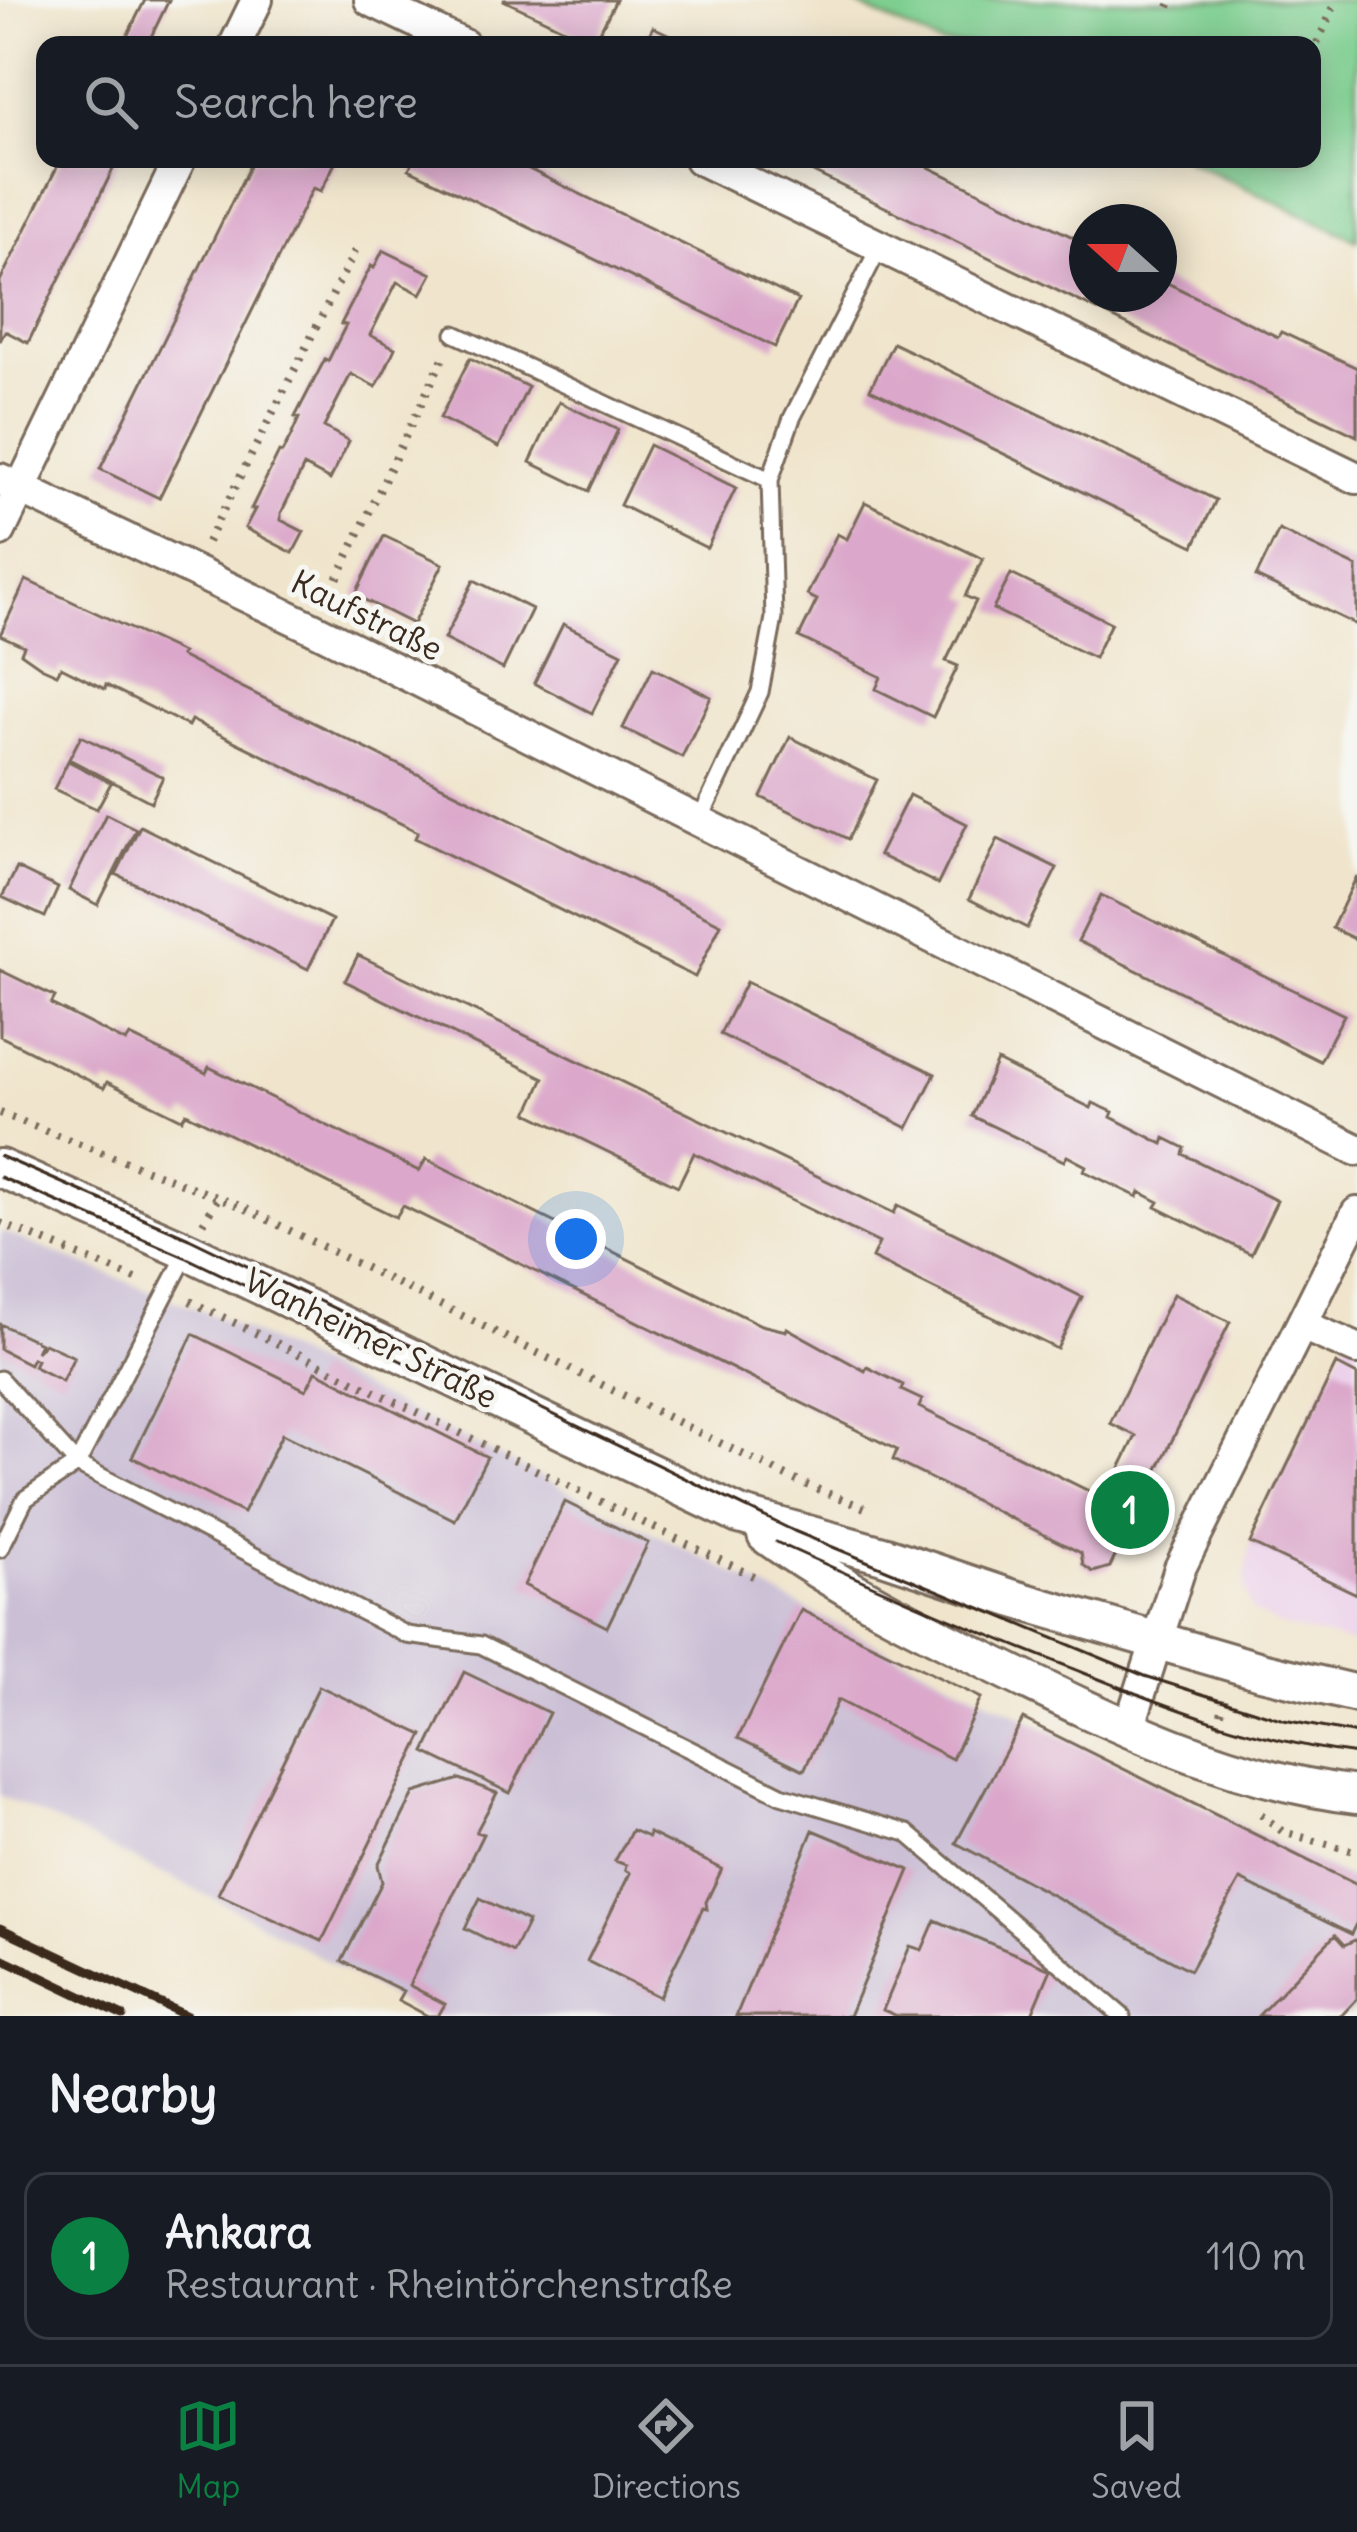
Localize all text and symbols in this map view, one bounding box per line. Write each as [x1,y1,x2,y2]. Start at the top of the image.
search box [36,36,1321,168]
icon: search [78,69,144,135]
text: Search here [174,74,418,130]
north arrow [1069,204,1177,312]
street label: Kaufstraße [285,560,449,670]
your location [546,1209,606,1269]
street label: Wanheimer Straße [238,1259,504,1417]
pin: 1 [1091,1465,1169,1555]
text: Nearby [48,2062,217,2126]
text: Ankara [165,2204,312,2260]
text: 1 [82,2232,98,2281]
text: 110 m [1206,2232,1306,2281]
text: Restaurant · Rheintörchenstraße [165,2260,733,2309]
tab: Map [175,2393,241,2507]
tab: Directions [592,2393,741,2507]
tab: Saved [1091,2393,1182,2507]

